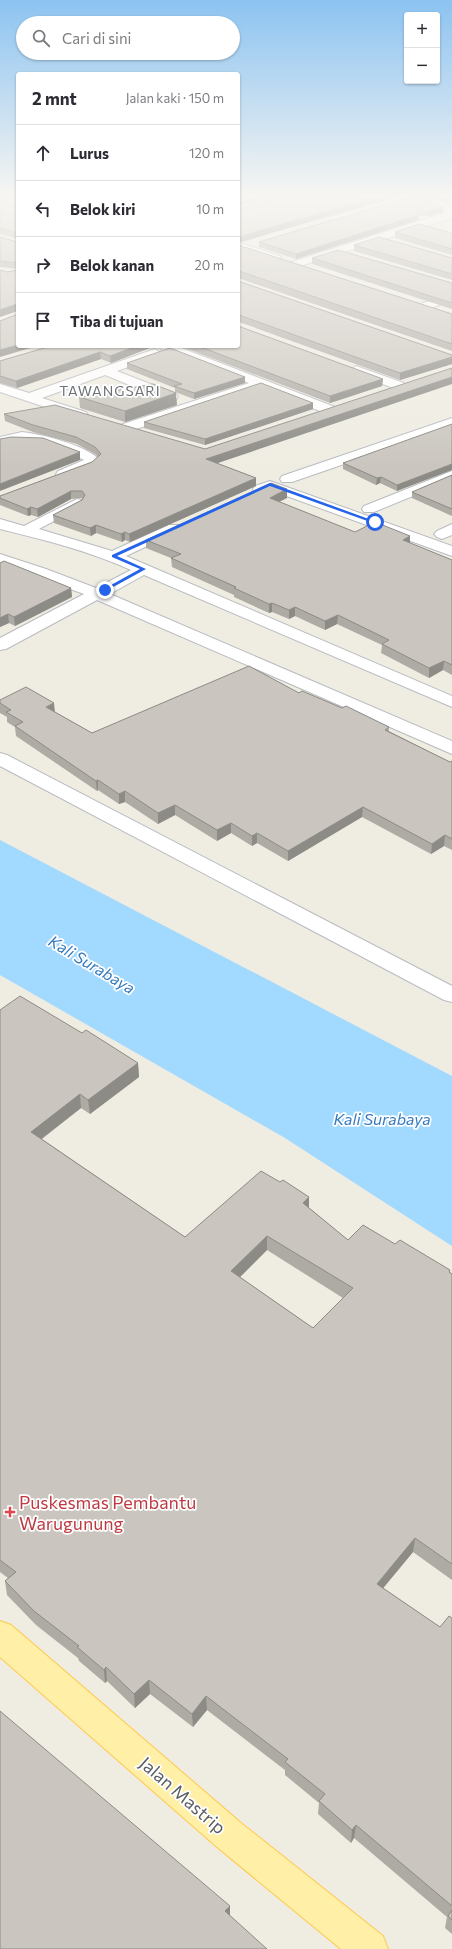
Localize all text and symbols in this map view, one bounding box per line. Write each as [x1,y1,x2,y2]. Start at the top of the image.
map controls [404,12,440,84]
button: + [404,12,440,48]
search box [16,16,240,60]
icon: search [30,27,52,49]
text: Cari di sini [62,29,131,47]
button: − [404,48,440,84]
text: 2 mnt [32,88,77,109]
text: Jalan kaki · 150 m [126,90,224,106]
icon: ahead [32,142,54,164]
text: Lurus [70,144,109,162]
text: 120 m [189,145,224,161]
icon: left [32,198,54,220]
text: Belok kiri [70,200,136,218]
text: 10 m [196,201,224,217]
icon: right [32,254,54,276]
text: Belok kanan [70,256,154,274]
text: 20 m [195,257,224,273]
icon: arrive [32,310,54,332]
text: Tiba di tujuan [70,312,164,330]
district label: TAWANGSARI [59,382,161,399]
route start [366,513,384,531]
route end [96,581,114,599]
water label: Kali Surabaya [45,931,139,997]
water label: Kali Surabaya [333,1109,431,1128]
place label: Puskesmas Pembantu Warugunung [19,1491,196,1534]
marker: Puskesmas Pembantu Warugunung [4,1506,16,1518]
street label: Jalan Mastrip [135,1752,231,1838]

